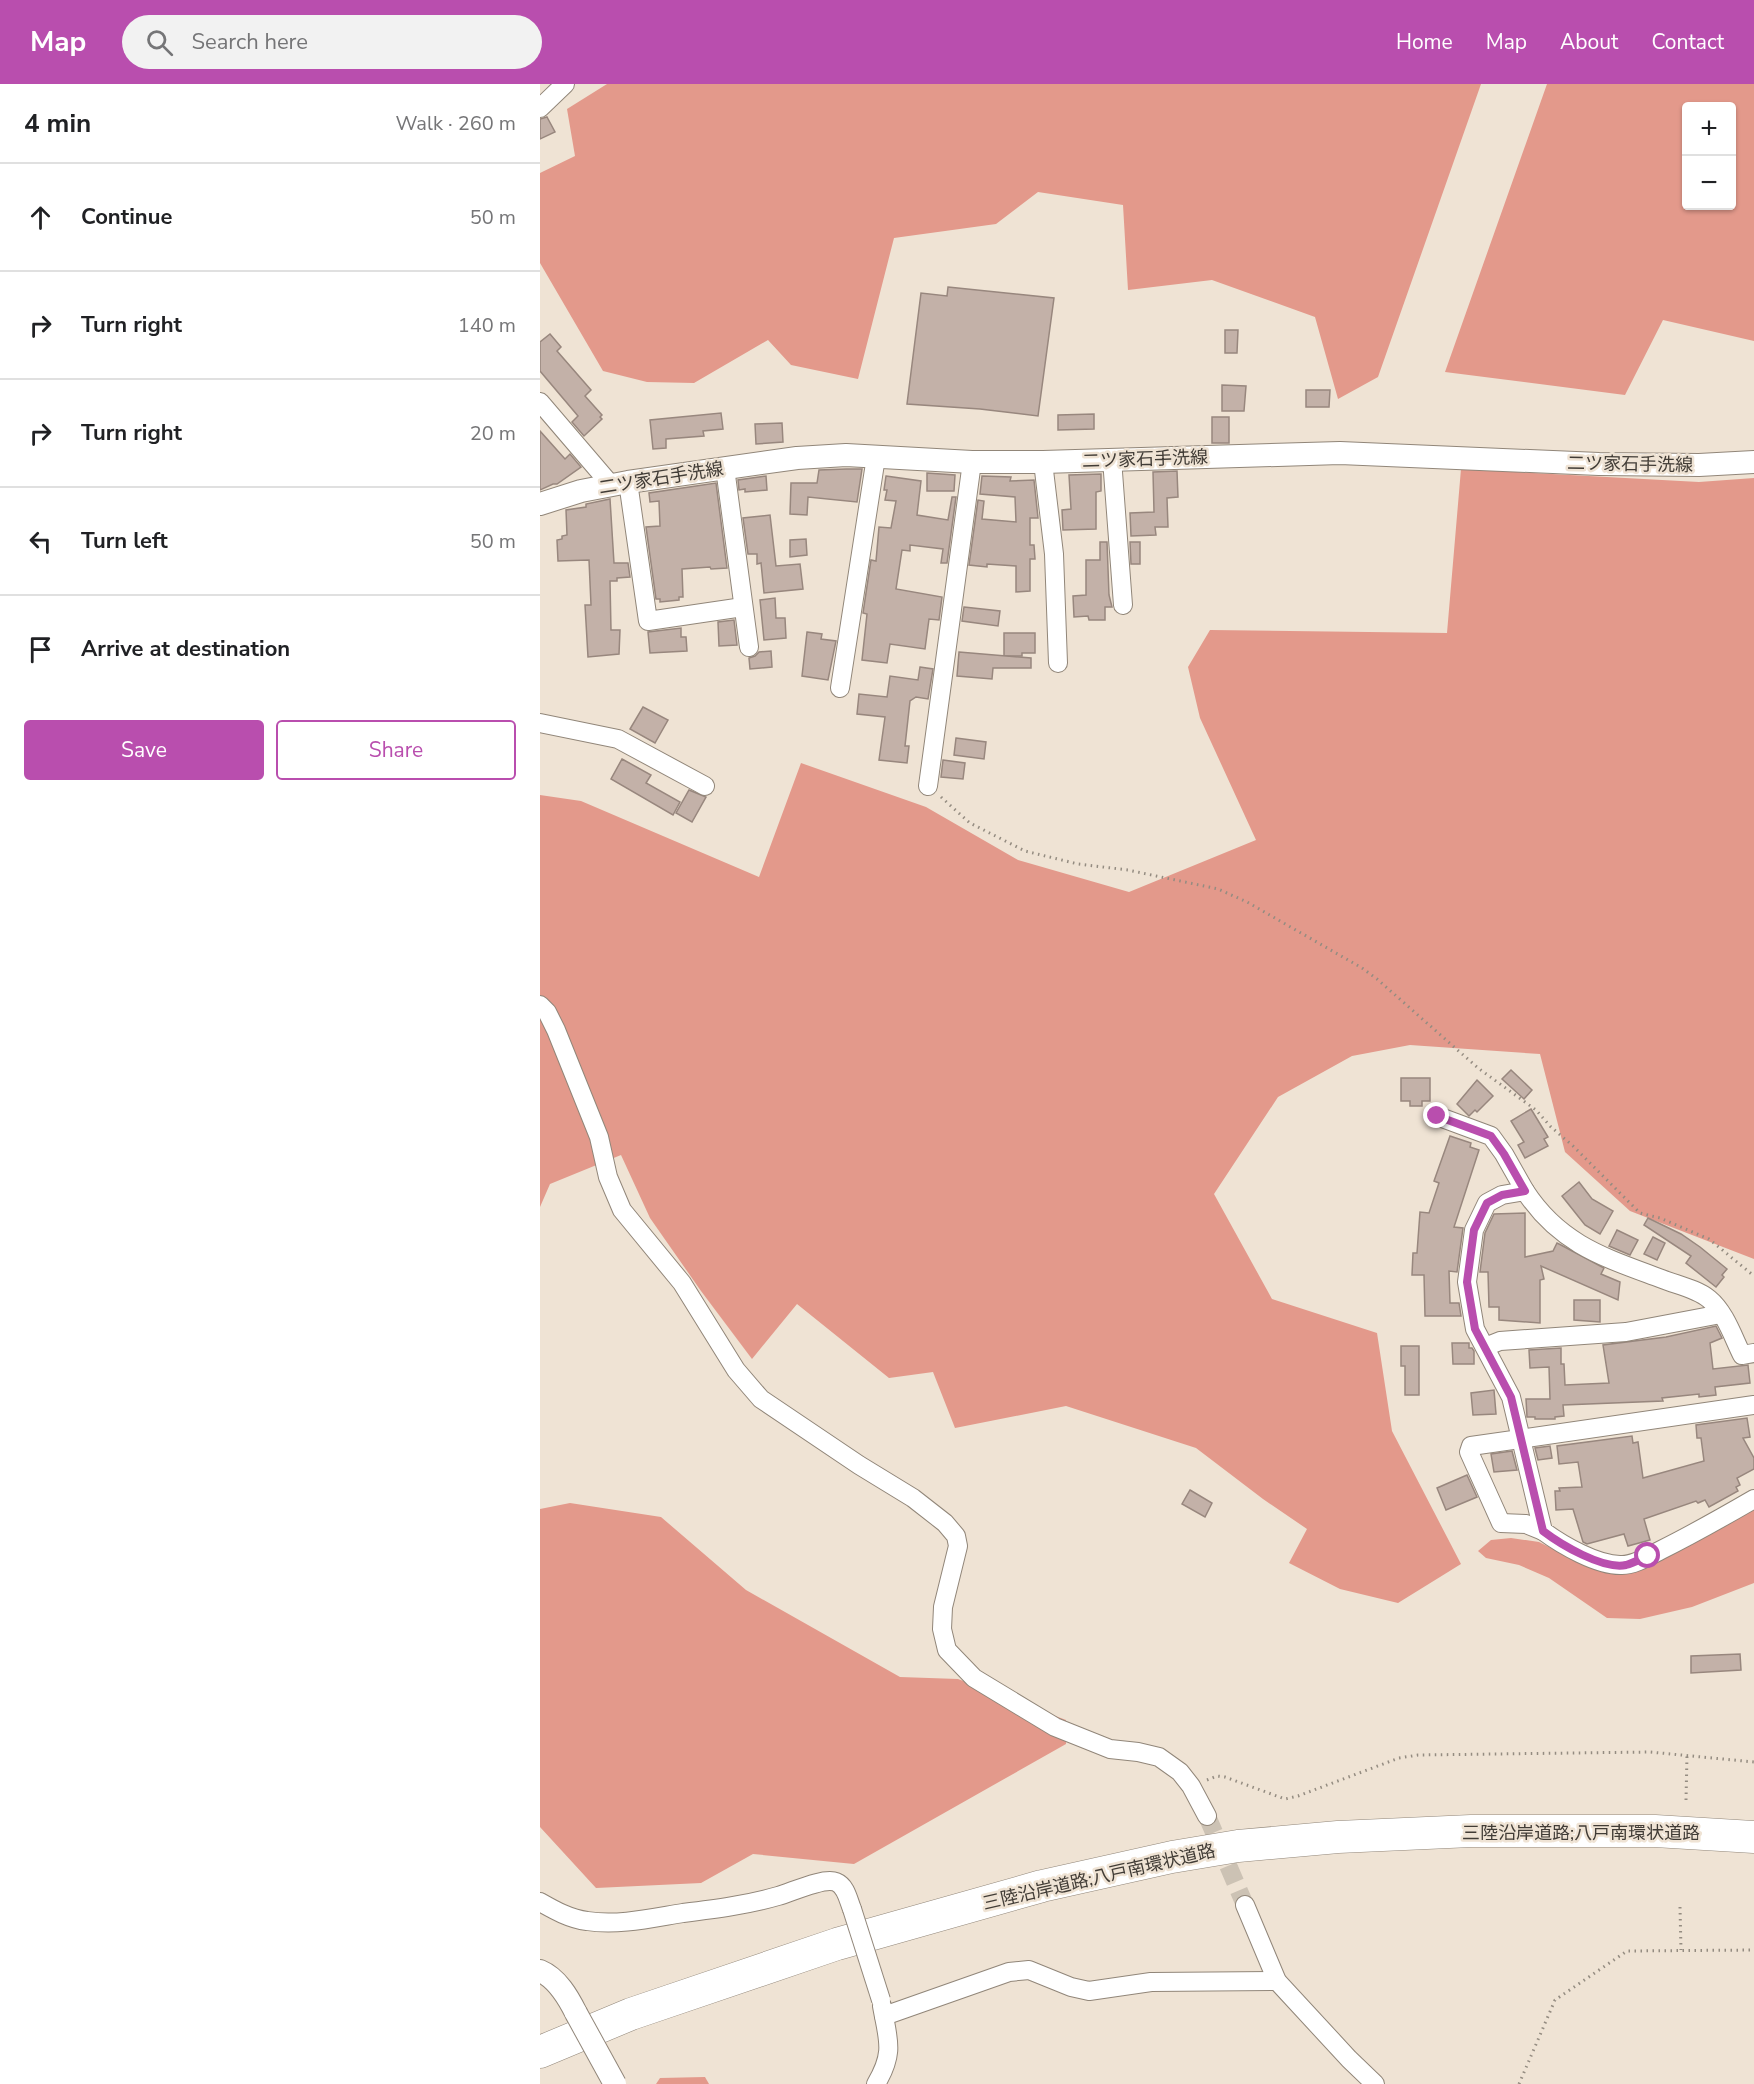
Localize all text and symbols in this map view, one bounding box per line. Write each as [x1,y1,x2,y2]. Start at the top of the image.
search box [122,15,542,69]
text: Map [30,23,86,61]
icon: search [143,26,176,59]
text: Search here [191,27,308,57]
text: Home [1396,28,1453,56]
text: Map [1486,28,1527,56]
text: About [1560,28,1618,56]
text: Contact [1651,28,1724,56]
map controls [1682,102,1736,210]
button: + [1682,102,1736,156]
text: 4 min [24,106,91,141]
text: Walk · 260 m [396,110,516,137]
button: − [1682,156,1736,210]
icon: ahead [24,201,57,234]
text: Continue [81,202,172,232]
text: 50 m [470,204,516,231]
icon: right [24,309,57,342]
text: Turn right [81,310,182,340]
text: 140 m [458,312,516,339]
icon: right [24,417,57,450]
text: Turn right [81,418,182,448]
text: 20 m [470,420,516,447]
street label: 二ツ家石手洗線 [1082,445,1208,473]
street label: 二ツ家石手洗線 [1567,451,1693,477]
street label: 二ツ家石手洗線 [597,456,725,500]
icon: left [24,525,57,558]
text: Turn left [81,526,168,556]
text: 50 m [470,528,516,555]
icon: arrive [24,633,57,666]
text: Arrive at destination [81,634,290,664]
button: Save [24,720,264,780]
button: Share [276,720,516,780]
route end [1423,1102,1449,1128]
route start [1634,1542,1660,1568]
street label: 三陸沿岸道路;八戸南環状道路 [1462,1821,1700,1845]
street label: 三陸沿岸道路;八戸南環状道路 [980,1839,1218,1915]

